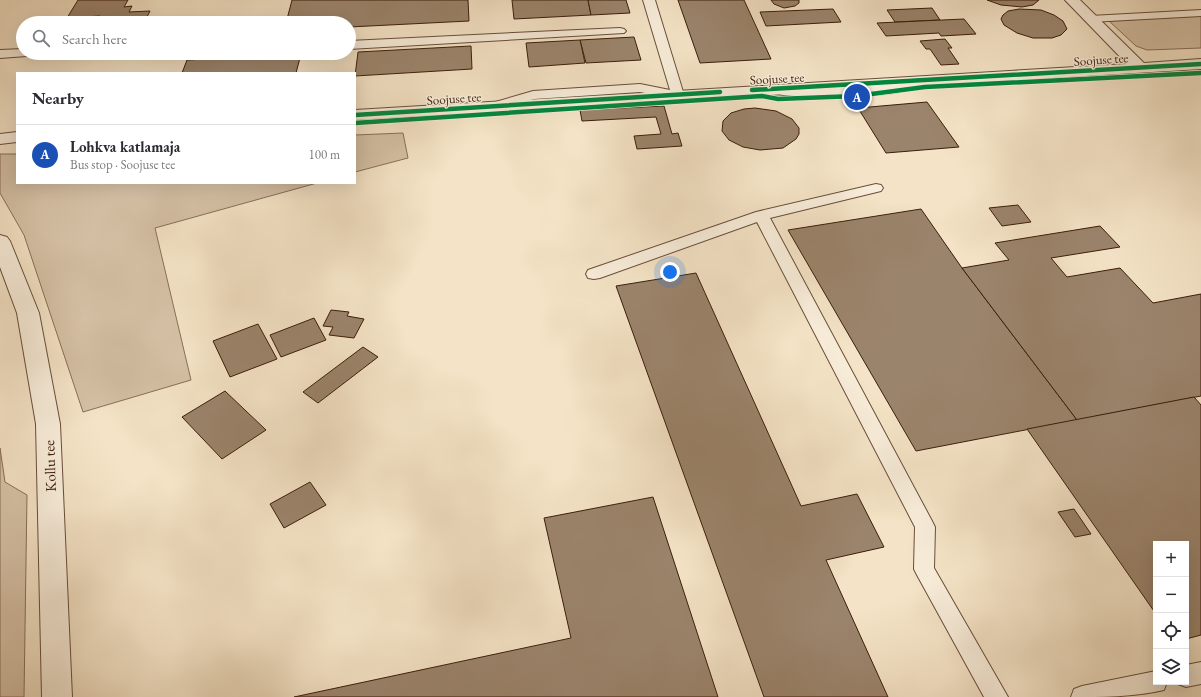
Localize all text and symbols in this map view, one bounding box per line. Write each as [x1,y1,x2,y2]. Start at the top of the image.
search box [16,16,356,60]
icon: search [30,27,52,49]
text: Search here [62,29,127,48]
street label: Soojuse tee [1073,49,1129,70]
street label: Soojuse tee [749,69,805,88]
pin: A [844,82,870,112]
text: Nearby [32,87,84,109]
street label: Soojuse tee [426,88,482,109]
text: Lohkva katlamaja [70,137,180,156]
text: A [40,146,50,163]
text: 100 m [309,146,340,163]
text: Bus stop · Soojuse tee [70,156,175,173]
your location [660,262,680,282]
street label: Kollu tee [39,440,60,492]
map controls [1153,541,1189,685]
button: + [1153,541,1189,577]
button: − [1153,577,1189,613]
button: locate [1153,613,1189,649]
button: layers [1153,649,1189,685]

